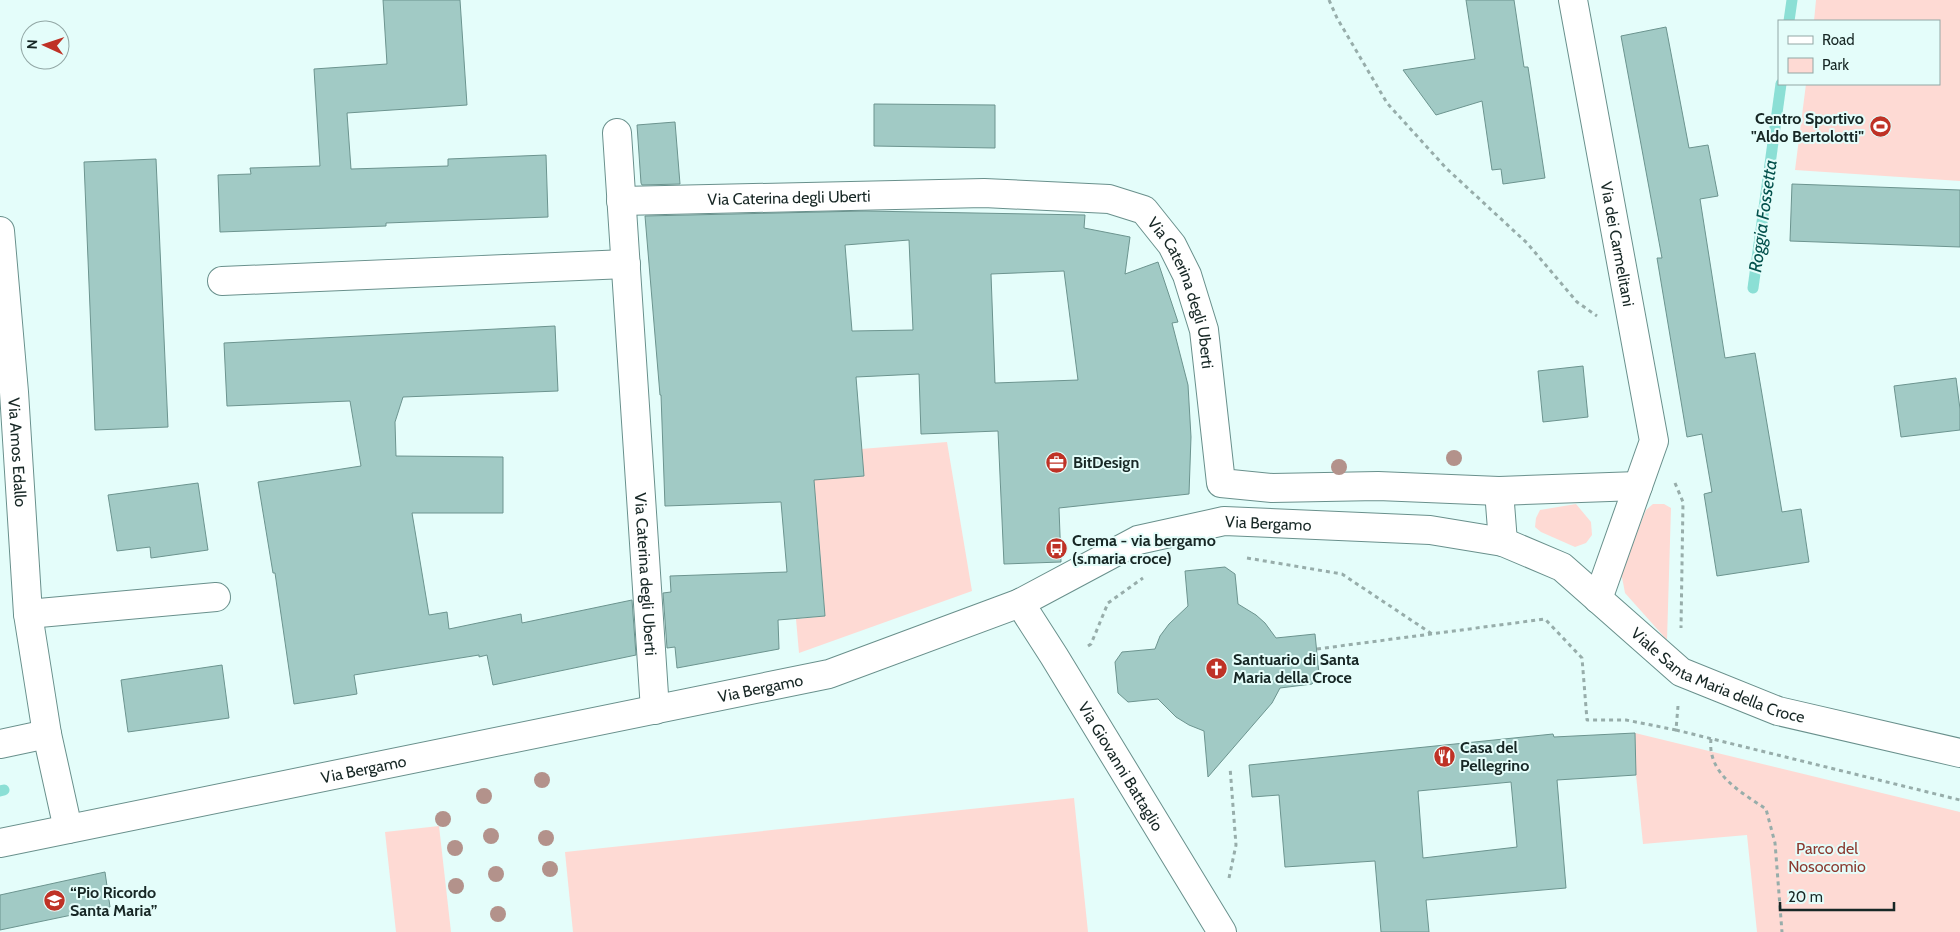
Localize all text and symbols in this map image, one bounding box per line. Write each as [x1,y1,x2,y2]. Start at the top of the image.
north arrow [20,20,70,70]
legend [1778,20,1940,85]
text: Road [1822,31,1855,49]
text: N [23,39,41,50]
text: Park [1822,56,1849,74]
place label: Centro Sportivo "Aldo Bertolotti" [1751,109,1864,146]
sports icon: Centro Sportivo "Aldo Bertolotti" [1868,115,1892,139]
water label: Roggia Fossetta [1744,158,1782,274]
street label: Via dei Carmelitani [1597,180,1638,308]
street label: Via Caterina degli Uberti [707,187,871,209]
street label: Via Caterina degli Uberti [1143,213,1217,370]
street label: Via Amos Edallo [4,397,30,508]
office icon: BitDesign [1045,450,1069,474]
place label: BitDesign [1073,453,1139,472]
street label: Via Caterina degli Uberti [631,492,660,656]
street label: Via Bergamo [1225,512,1312,535]
place label: Crema - via bergamo (s.maria croce) [1072,531,1216,568]
bus stop icon: Crema - via bergamo (s.maria croce) [1044,537,1068,561]
street label: Viale Santa Maria della Croce [1627,624,1807,727]
place label: Santuario di Santa Maria della Croce [1233,650,1359,687]
church icon: Santuario di Santa Maria della Croce [1205,656,1229,680]
street label: Via Bergamo [716,671,805,706]
street label: Via Giovanni Battaglio [1074,698,1167,835]
place label: Casa del Pellegrino [1460,738,1529,775]
restaurant icon: Casa del Pellegrino [1432,744,1456,768]
street label: Via Bergamo [319,751,408,787]
park label: Parco del Nosocomio [1788,839,1866,876]
scale bar [1780,880,1894,912]
place label: “Pio Ricordo Santa Maria” [70,883,158,920]
text: 20 m [1788,888,1823,906]
school or university icon: “Pio Ricordo Santa Maria” [42,889,66,913]

